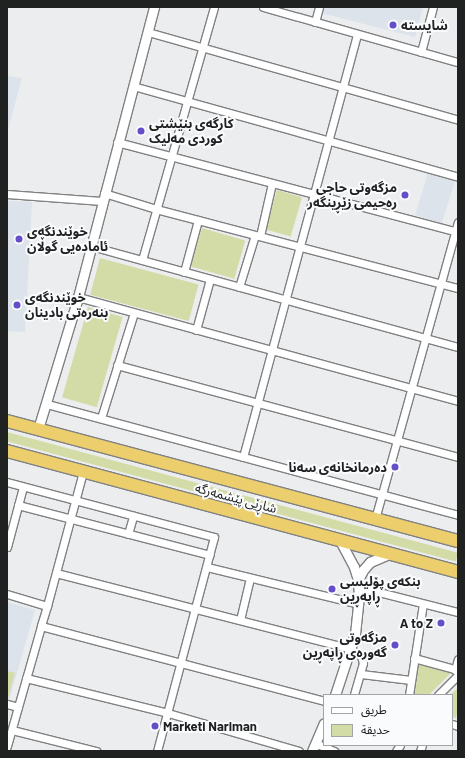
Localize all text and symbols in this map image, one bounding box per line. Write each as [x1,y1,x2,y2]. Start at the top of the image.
place label: شایستە [401,17,448,33]
marker: شایستە [388,20,398,30]
place label: کارگەی بنێشتی کوردی مەلیک [149,116,234,147]
marker: کارگەی بنێشتی کوردی مەلیک [136,126,146,136]
place label: مزگەوتی حاجی رەحیمی زێڕینگەر [308,180,397,211]
marker: مزگەوتی حاجی رەحیمی زێڕینگەر [400,190,410,200]
place label: خوێندنگەی ئامادەیی گوڵان [27,224,108,255]
marker: خوێندنگەی ئامادەیی گوڵان [14,234,24,244]
place label: خوێندنگەی بنەرەتی بادینان [25,290,108,321]
marker: خوێندنگەی بنەرەتی بادینان [12,300,22,310]
place label: دەرمانخانەی سەنا [288,459,387,475]
marker: دەرمانخانەی سەنا [390,462,400,472]
street label: شاڕێی پێشمەرگە [193,480,279,516]
place label: بنکەی پۆلیسی ڕاپەڕین [340,574,421,605]
marker: بنکەی پۆلیسی ڕاپەڕین [327,584,337,594]
place label: A to Z [400,615,433,631]
marker: A to Z [436,618,446,628]
place label: مزگەوتی گەورەی ڕاپەڕین [303,630,387,661]
marker: مزگەوتی گەورەی ڕاپەڕین [390,640,400,650]
legend [323,694,453,746]
text: طريق [361,702,387,716]
place label: Marketi Nariman [163,718,257,734]
marker: Marketi Nariman [150,721,160,731]
text: حديقة [361,722,390,736]

